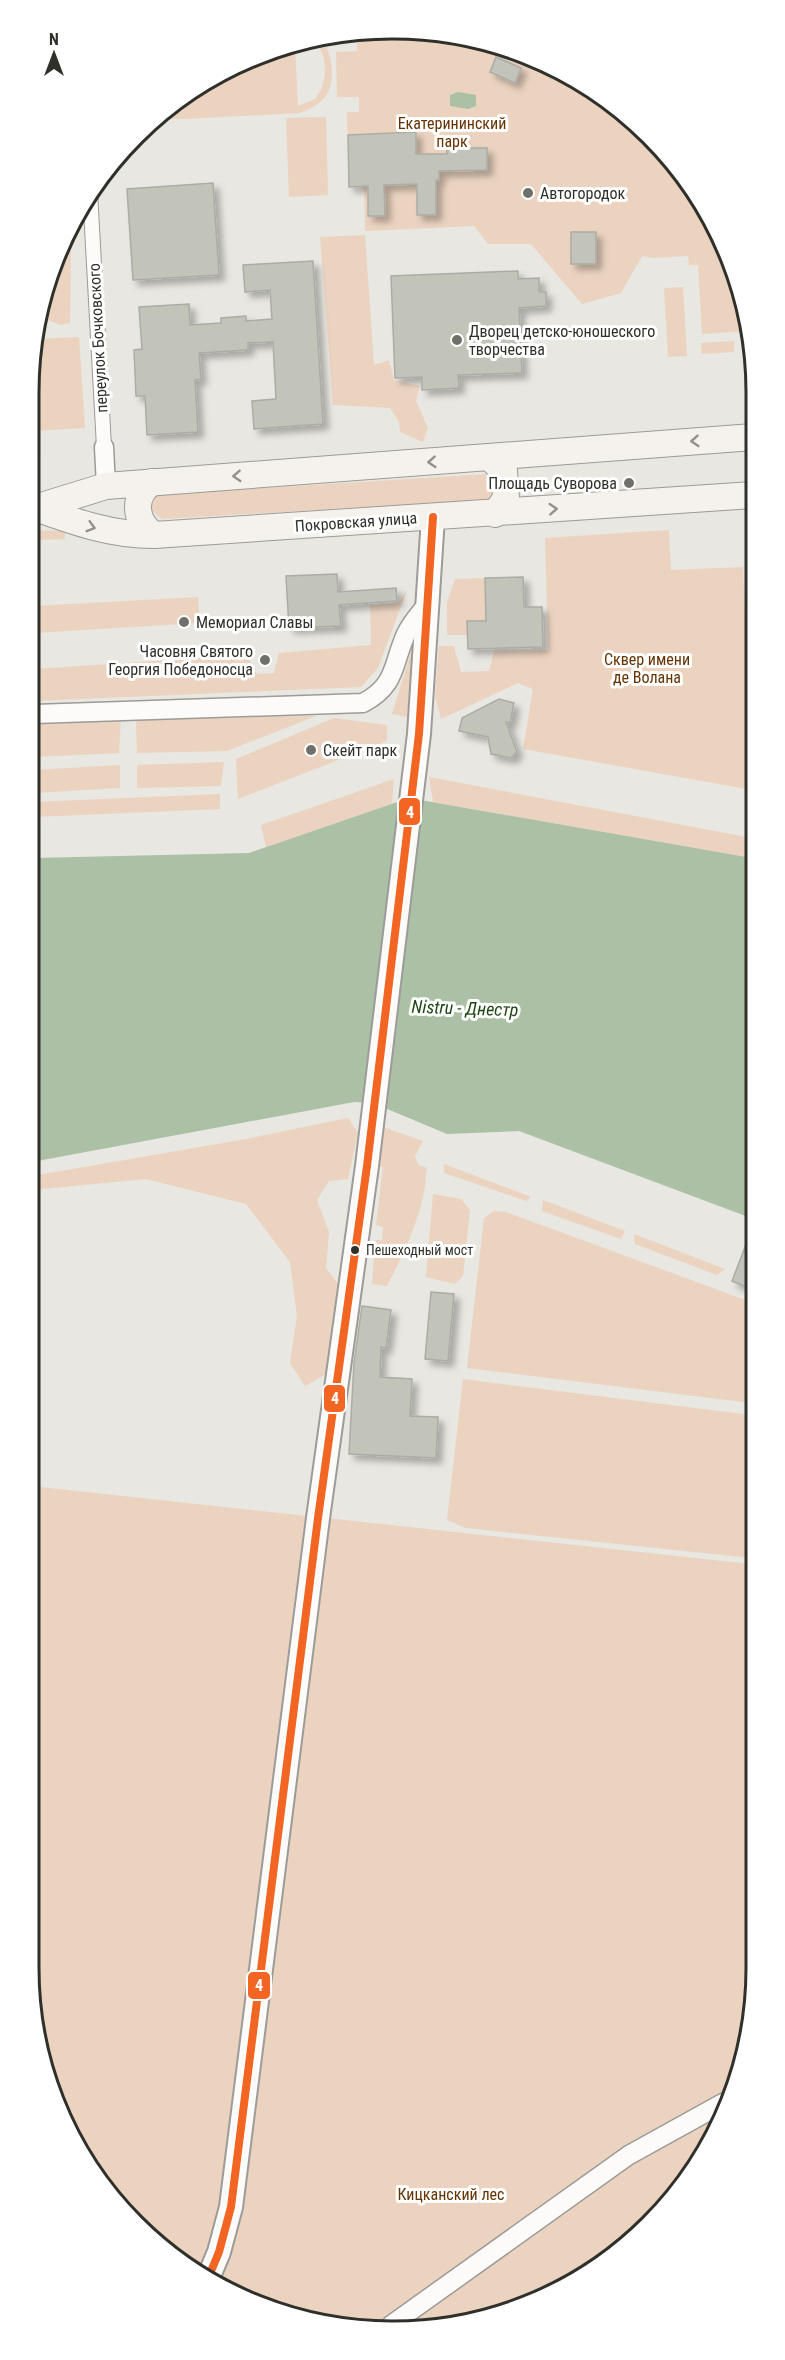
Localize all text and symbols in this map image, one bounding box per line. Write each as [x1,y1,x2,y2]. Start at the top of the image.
north arrow [24,24,84,84]
text: N [49,30,59,49]
park label: Екатерининский парк [398,114,506,151]
place label: Автогородок [540,184,625,203]
marker: Автогородок [521,186,535,200]
street label: переулок Бочковского [85,263,111,413]
place label: Дворец детско-юношеского творчества [469,322,655,359]
marker: Дворец детско-юношеского творчества [450,333,464,347]
one-way arrow [690,435,699,448]
one-way arrow [427,455,436,468]
one-way arrow [233,469,242,482]
place label: Площадь Суворова [488,474,617,493]
marker: Площадь Суворова [622,476,636,490]
one-way arrow [548,503,557,516]
street label: Покровская улица [294,508,418,536]
one-way arrow [85,520,96,532]
place label: Мемориал Славы [196,613,313,632]
marker: Мемориал Славы [177,615,191,629]
place label: Часовня Святого Георгия Победоносца [108,642,253,679]
park label: Сквер имени де Волана [604,650,690,687]
marker: Часовня Святого Георгия Победоносца [258,653,272,667]
place label: Скейт парк [323,741,397,760]
marker: Скейт парк [304,743,318,757]
line badge: 4 [398,797,421,826]
text: 4 [406,803,414,822]
water label: Nistru - Днестр [411,996,519,1020]
place label: Пешеходный мост [366,1242,473,1258]
marker: Пешеходный мост [349,1244,361,1256]
line badge: 4 [323,1384,346,1413]
text: 4 [331,1389,339,1408]
line badge: 4 [247,1971,271,2000]
text: 4 [255,1976,263,1995]
park label: Кицканский лес [398,2185,504,2204]

